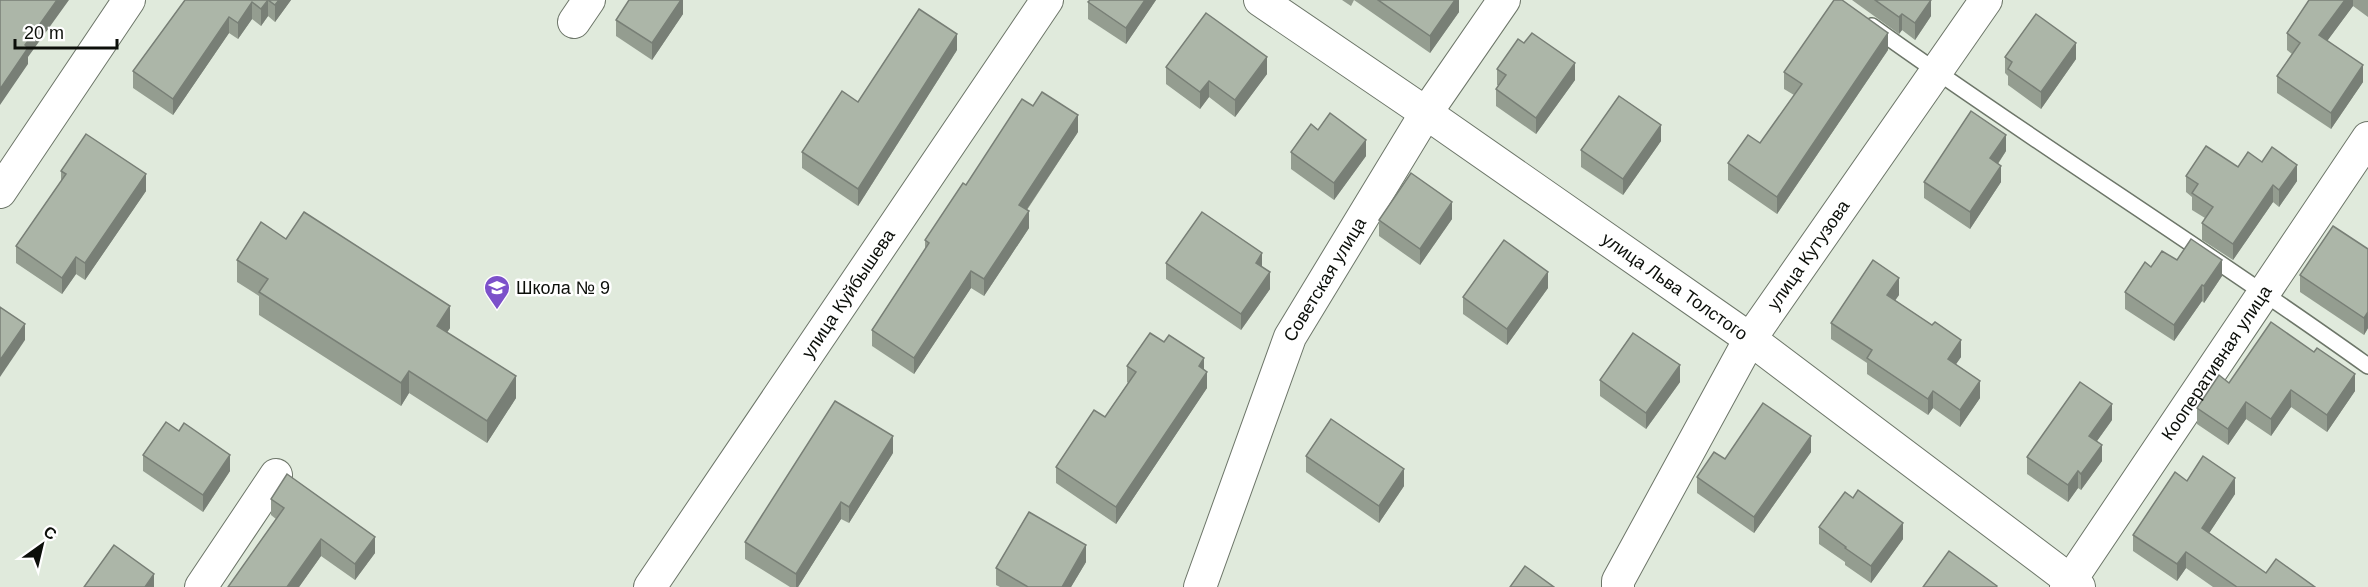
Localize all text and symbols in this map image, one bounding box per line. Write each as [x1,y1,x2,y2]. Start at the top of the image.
scale bar [15,12,117,50]
text: 20 m [24,23,64,43]
street label: улица Кутузова [1763,196,1854,314]
street label: Советская улица [1280,213,1371,345]
street label: улица Куйбышева [798,225,900,362]
street label: улица Льва Толстого [1598,229,1751,344]
school or university icon: Школа № 9 [482,273,512,311]
place label: Школа № 9 [516,278,610,298]
street label: Кооперативная улица [2158,281,2276,444]
north arrow [12,515,72,575]
text: С [41,523,60,544]

